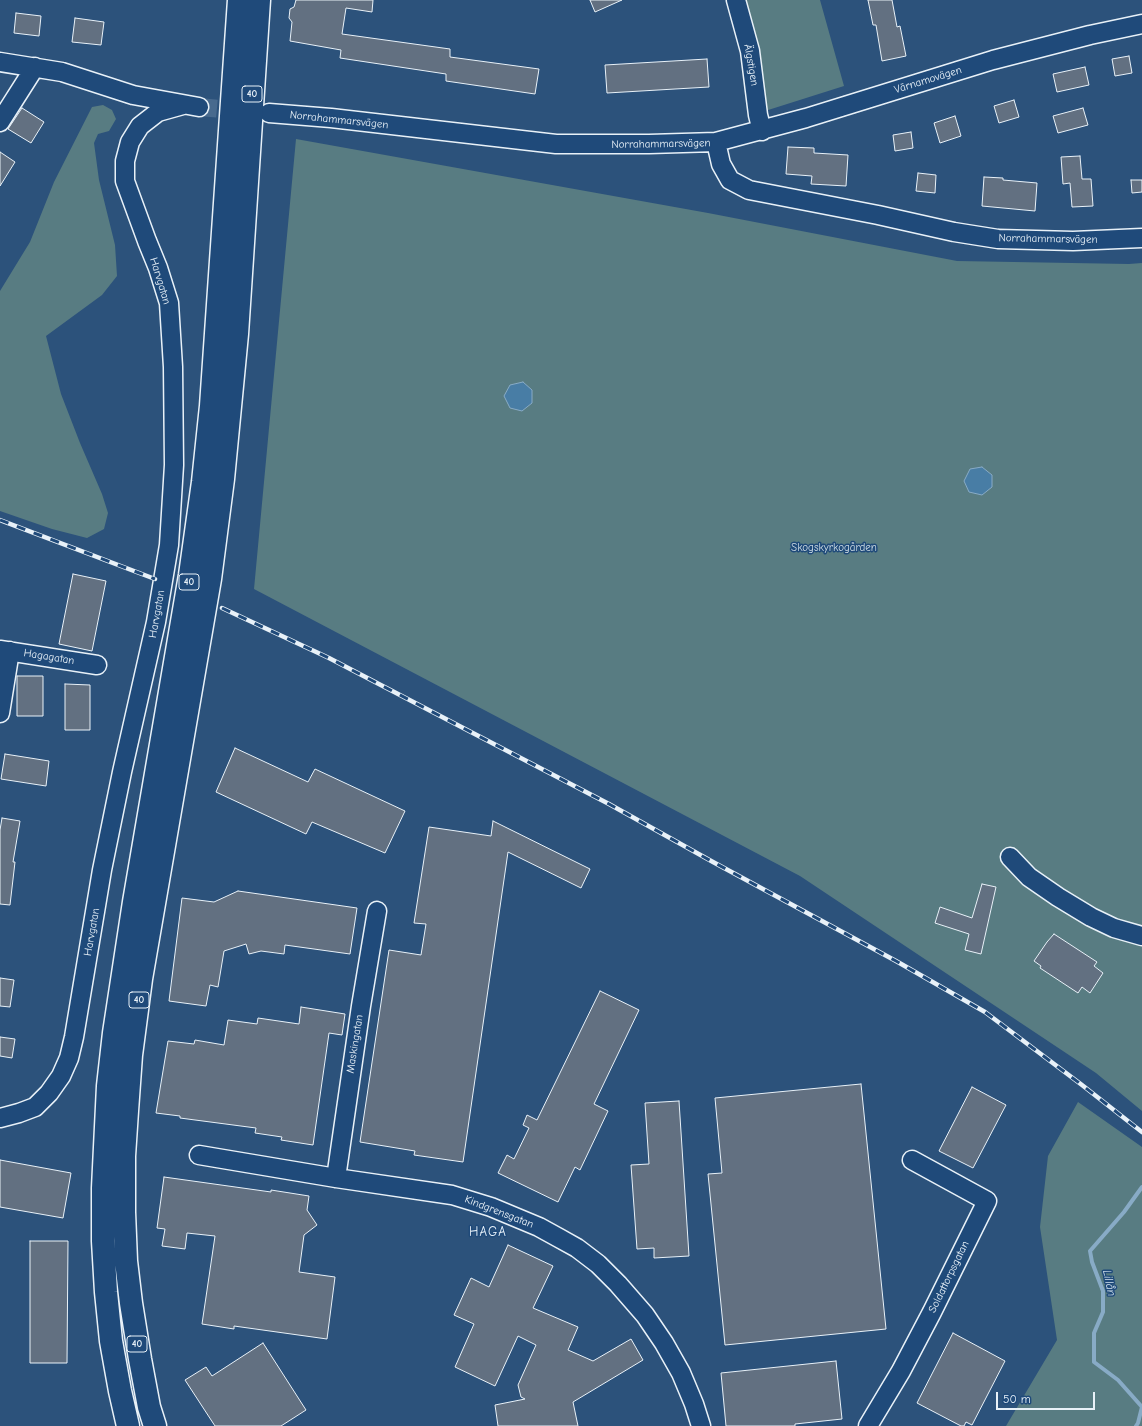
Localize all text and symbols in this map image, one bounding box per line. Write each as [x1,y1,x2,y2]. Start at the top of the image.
street label: Älgstigen [741,43,761,87]
street label: Värnamovägen [893,63,963,97]
road number: 40 [242,86,262,102]
street label: Norrahammarsvägen [289,108,389,132]
street label: Norrahammarsvägen [611,137,711,151]
street label: Norrahammarsvägen [998,232,1098,246]
street label: Harvgatan [147,256,173,306]
park label: Skogskyrkogården [791,541,877,555]
road number: 40 [179,574,199,590]
street label: Harvgatan [146,589,168,639]
street label: Hagagatan [23,646,75,668]
street label: Harvgatan [81,907,103,957]
road number: 40 [129,992,149,1008]
street label: Maskingatan [344,1014,366,1074]
street label: Kindgrensgatan [463,1193,535,1231]
district label: HAGA [469,1224,507,1240]
street label: Soldattorpsgatan [926,1239,972,1315]
water label: Lillån [1099,1268,1119,1298]
road number: 40 [127,1336,147,1352]
scale bar [998,1384,1097,1410]
text: 50 m [1003,1392,1031,1406]

